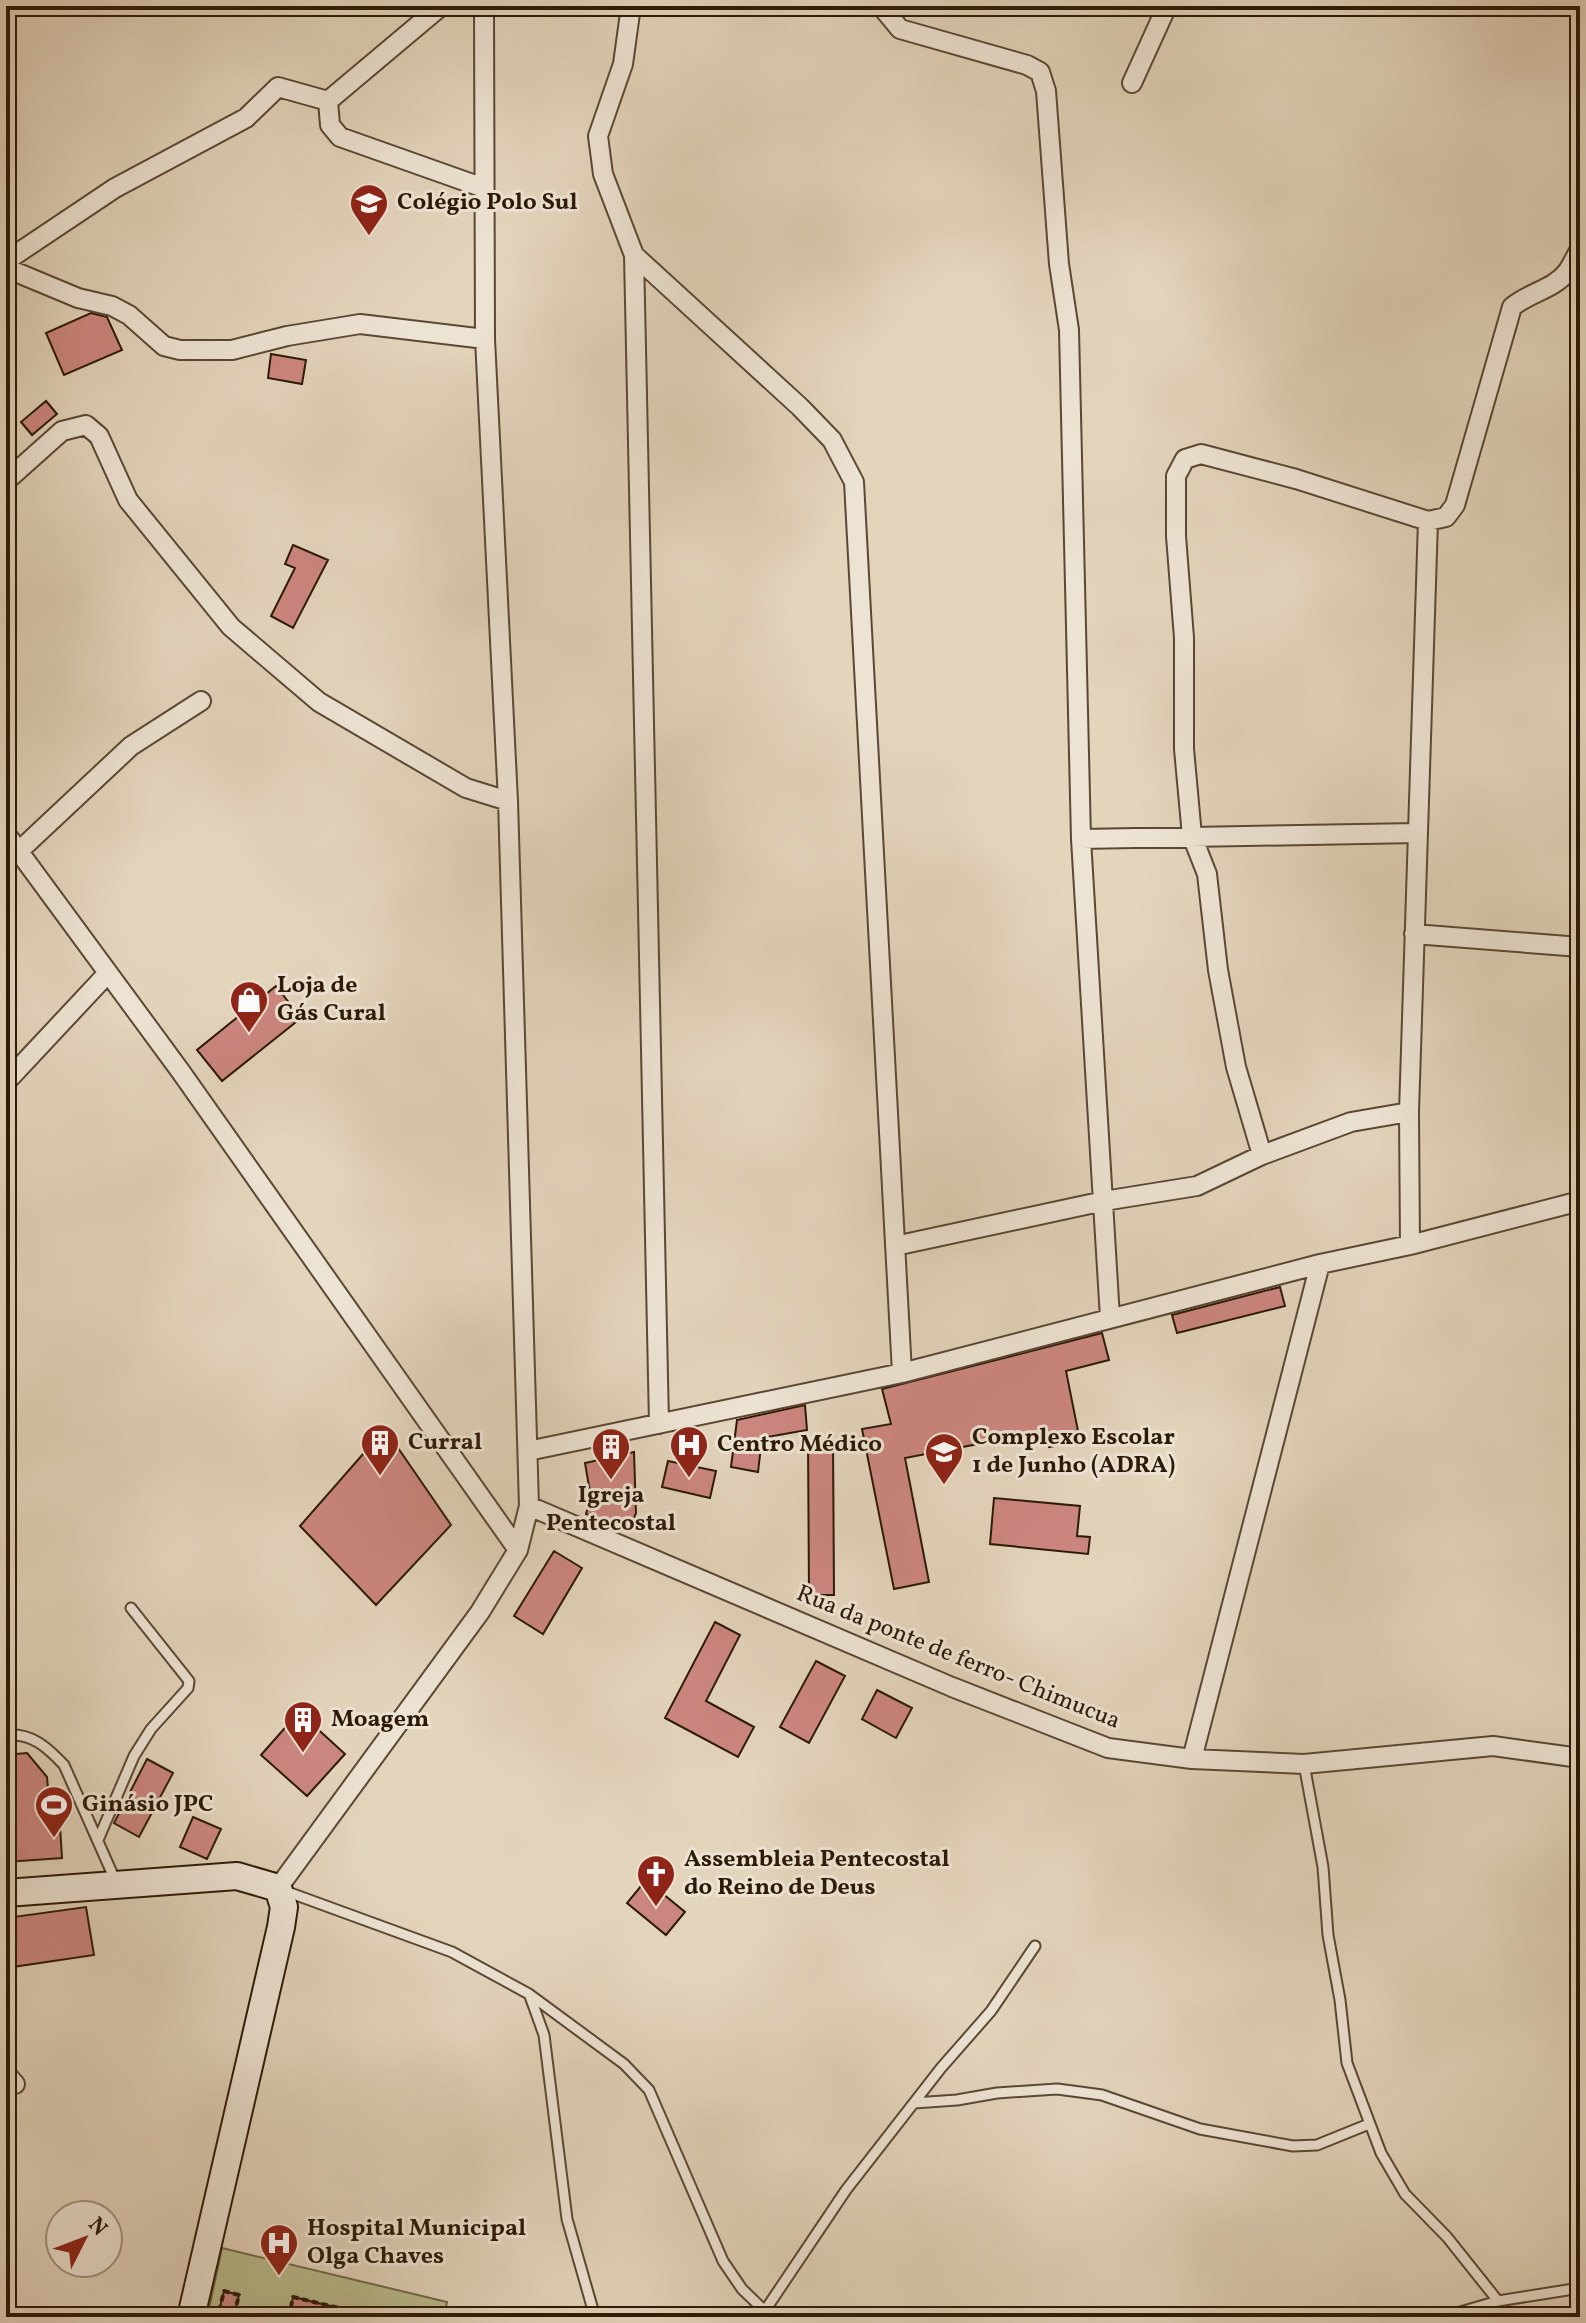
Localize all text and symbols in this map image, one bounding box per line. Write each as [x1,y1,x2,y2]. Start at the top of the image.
school or university icon: Colégio Polo Sul [348,182,390,237]
place label: Colégio Polo Sul [397,186,578,220]
place label: Loja de Gás Cural [277,969,386,1031]
shop icon: Loja de Gás Cural [228,979,270,1034]
place label: Complexo Escolar 1 de Junho (ADRA) [972,1421,1175,1483]
building icon: Curral [359,1422,401,1477]
hospital icon: Centro Médico [668,1424,710,1479]
place label: Curral [408,1426,482,1460]
building icon: Igreja Pentecostal [590,1426,632,1481]
place label: Centro Médico [717,1428,882,1462]
school or university icon: Complexo Escolar 1 de Junho (ADRA) [923,1431,965,1486]
place label: Igreja Pentecostal [546,1479,676,1541]
street label: Rua da ponte de ferro- Chimucua [791,1577,1125,1739]
building icon: Moagem [282,1699,324,1754]
place label: Moagem [331,1703,429,1737]
sports icon: Ginásio JPC [33,1784,75,1839]
place label: Ginásio JPC [82,1788,213,1822]
place label: Assembleia Pentecostal do Reino de Deus [684,1843,950,1905]
church icon: Assembleia Pentecostal do Reino de Deus [635,1853,677,1908]
north arrow [44,2199,124,2279]
text: N [80,2211,114,2244]
place label: Hospital Municipal Olga Chaves [307,2212,526,2274]
hospital icon: Hospital Municipal Olga Chaves [258,2222,300,2277]

